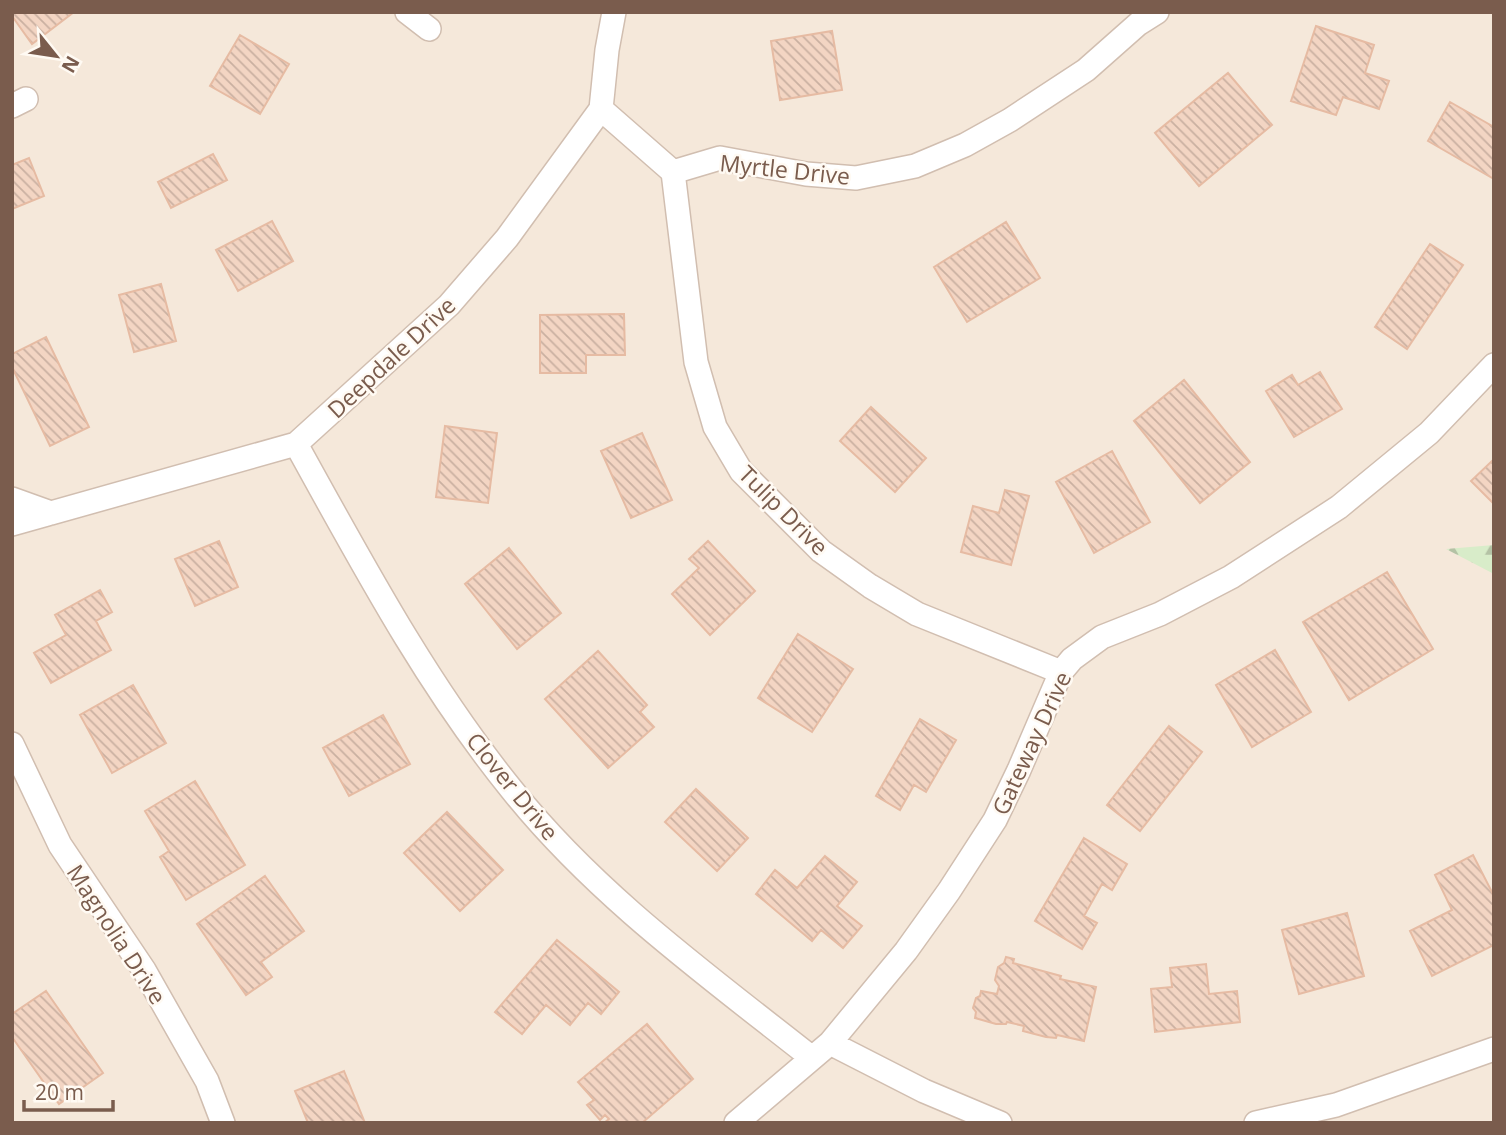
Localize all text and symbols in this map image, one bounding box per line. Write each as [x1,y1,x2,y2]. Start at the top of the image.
north arrow [21,21,91,91]
text: N [56,51,86,78]
street label: Myrtle Drive [718,146,852,192]
street label: Deepdale Drive [320,289,462,425]
street label: Tulip Drive [732,458,836,562]
street label: Gateway Drive [984,666,1078,820]
street label: Clover Drive [460,725,566,847]
street label: Magnolia Drive [60,858,174,1010]
scale bar [24,1068,114,1112]
text: 20 m [35,1078,84,1106]

